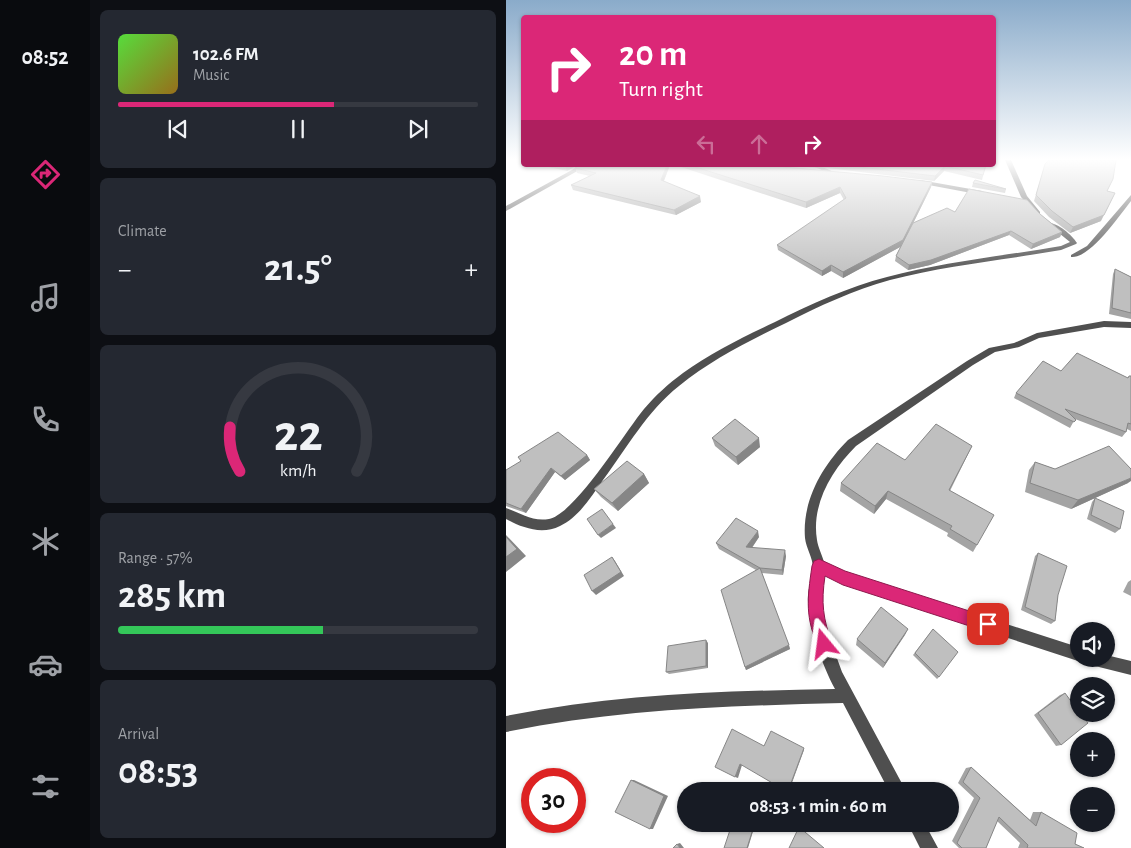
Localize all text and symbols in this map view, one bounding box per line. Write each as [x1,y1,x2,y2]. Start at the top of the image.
icon: right [536,35,601,100]
text: 20 m [619,37,687,72]
text: 102.6 FM [193,45,259,64]
text: 08:52 [21,46,69,68]
text: Music [193,67,229,83]
text: Turn right [619,78,703,100]
icon: previous [164,115,192,143]
icon: pause [284,115,312,143]
icon: next [404,115,432,143]
icon: left [692,130,720,158]
icon: ahead [745,130,773,158]
icon: right [798,130,826,158]
icon: directions [28,157,63,192]
text: Climate [118,223,167,239]
text: 21.5° [264,250,332,288]
text: − [118,256,131,284]
text: + [465,256,478,284]
icon: music [28,280,63,315]
icon: phone [28,402,63,437]
text: 22 [274,408,322,460]
text: km/h [280,462,316,480]
icon: climate [28,524,63,559]
text: Range · 57% [118,550,193,566]
text: 285 km [118,577,226,615]
pin [967,603,1009,645]
icon: arrive [974,610,1002,638]
position arrow [797,617,849,669]
map controls [1070,622,1115,832]
button: sound [1070,622,1115,667]
icon: car [28,647,63,682]
button: layers [1070,677,1115,722]
text: Arrival [118,726,159,742]
button: + [1070,732,1115,777]
text: 08:53 [118,753,198,791]
speed limit sign: 30 [521,768,586,833]
icon: filters [28,769,63,804]
button: − [1070,787,1115,832]
text: 08:53 · 1 min · 60 m [749,797,887,816]

